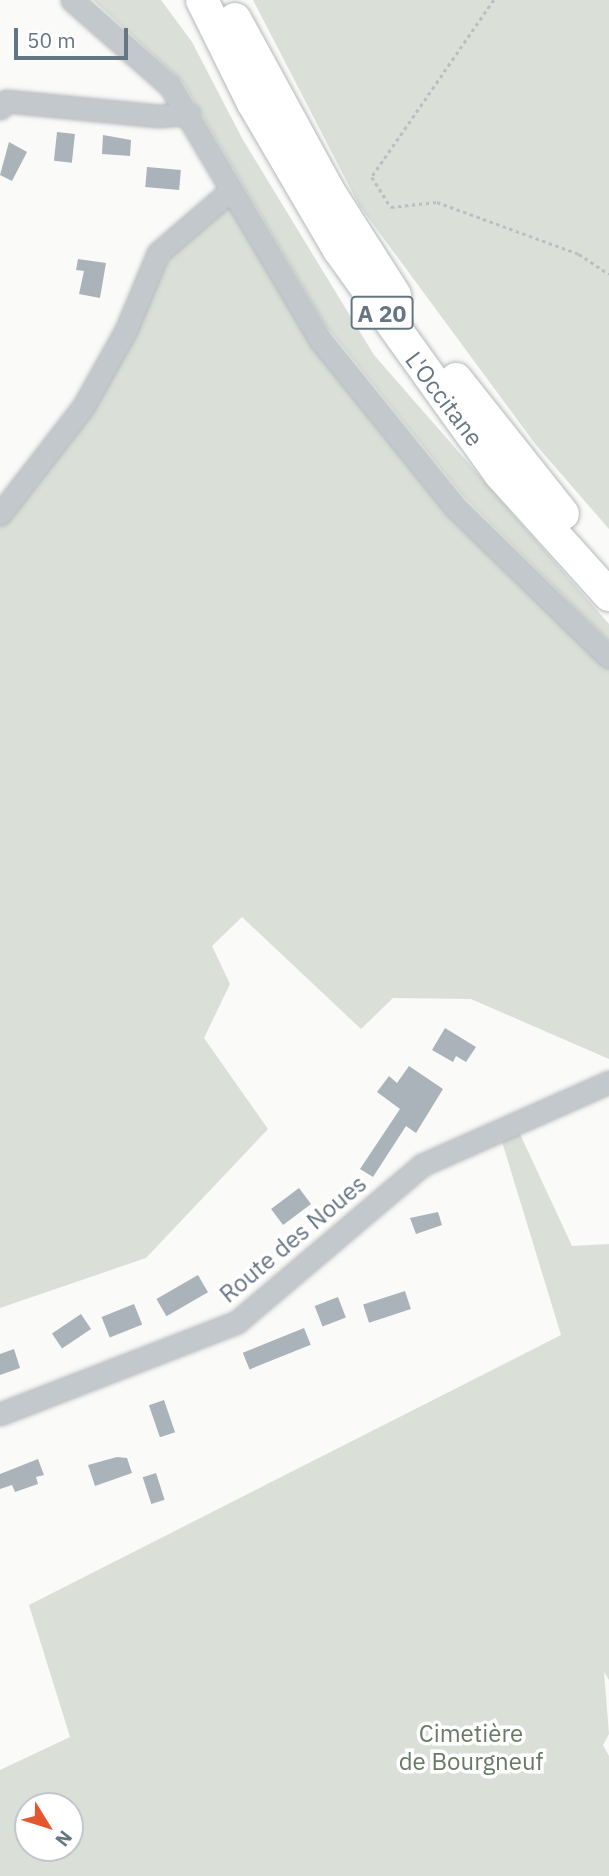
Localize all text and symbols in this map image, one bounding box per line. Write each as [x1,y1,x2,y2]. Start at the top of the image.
scale bar [18,14,131,58]
text: 50 m [27,26,76,54]
road number: A 20 [350,294,414,332]
street label: L'Occitane [399,346,489,452]
street label: Route des Noues [214,1169,372,1309]
park label: Cimetière de Bourgneuf [399,1720,543,1776]
north arrow [14,1792,84,1862]
text: N [50,1826,78,1852]

